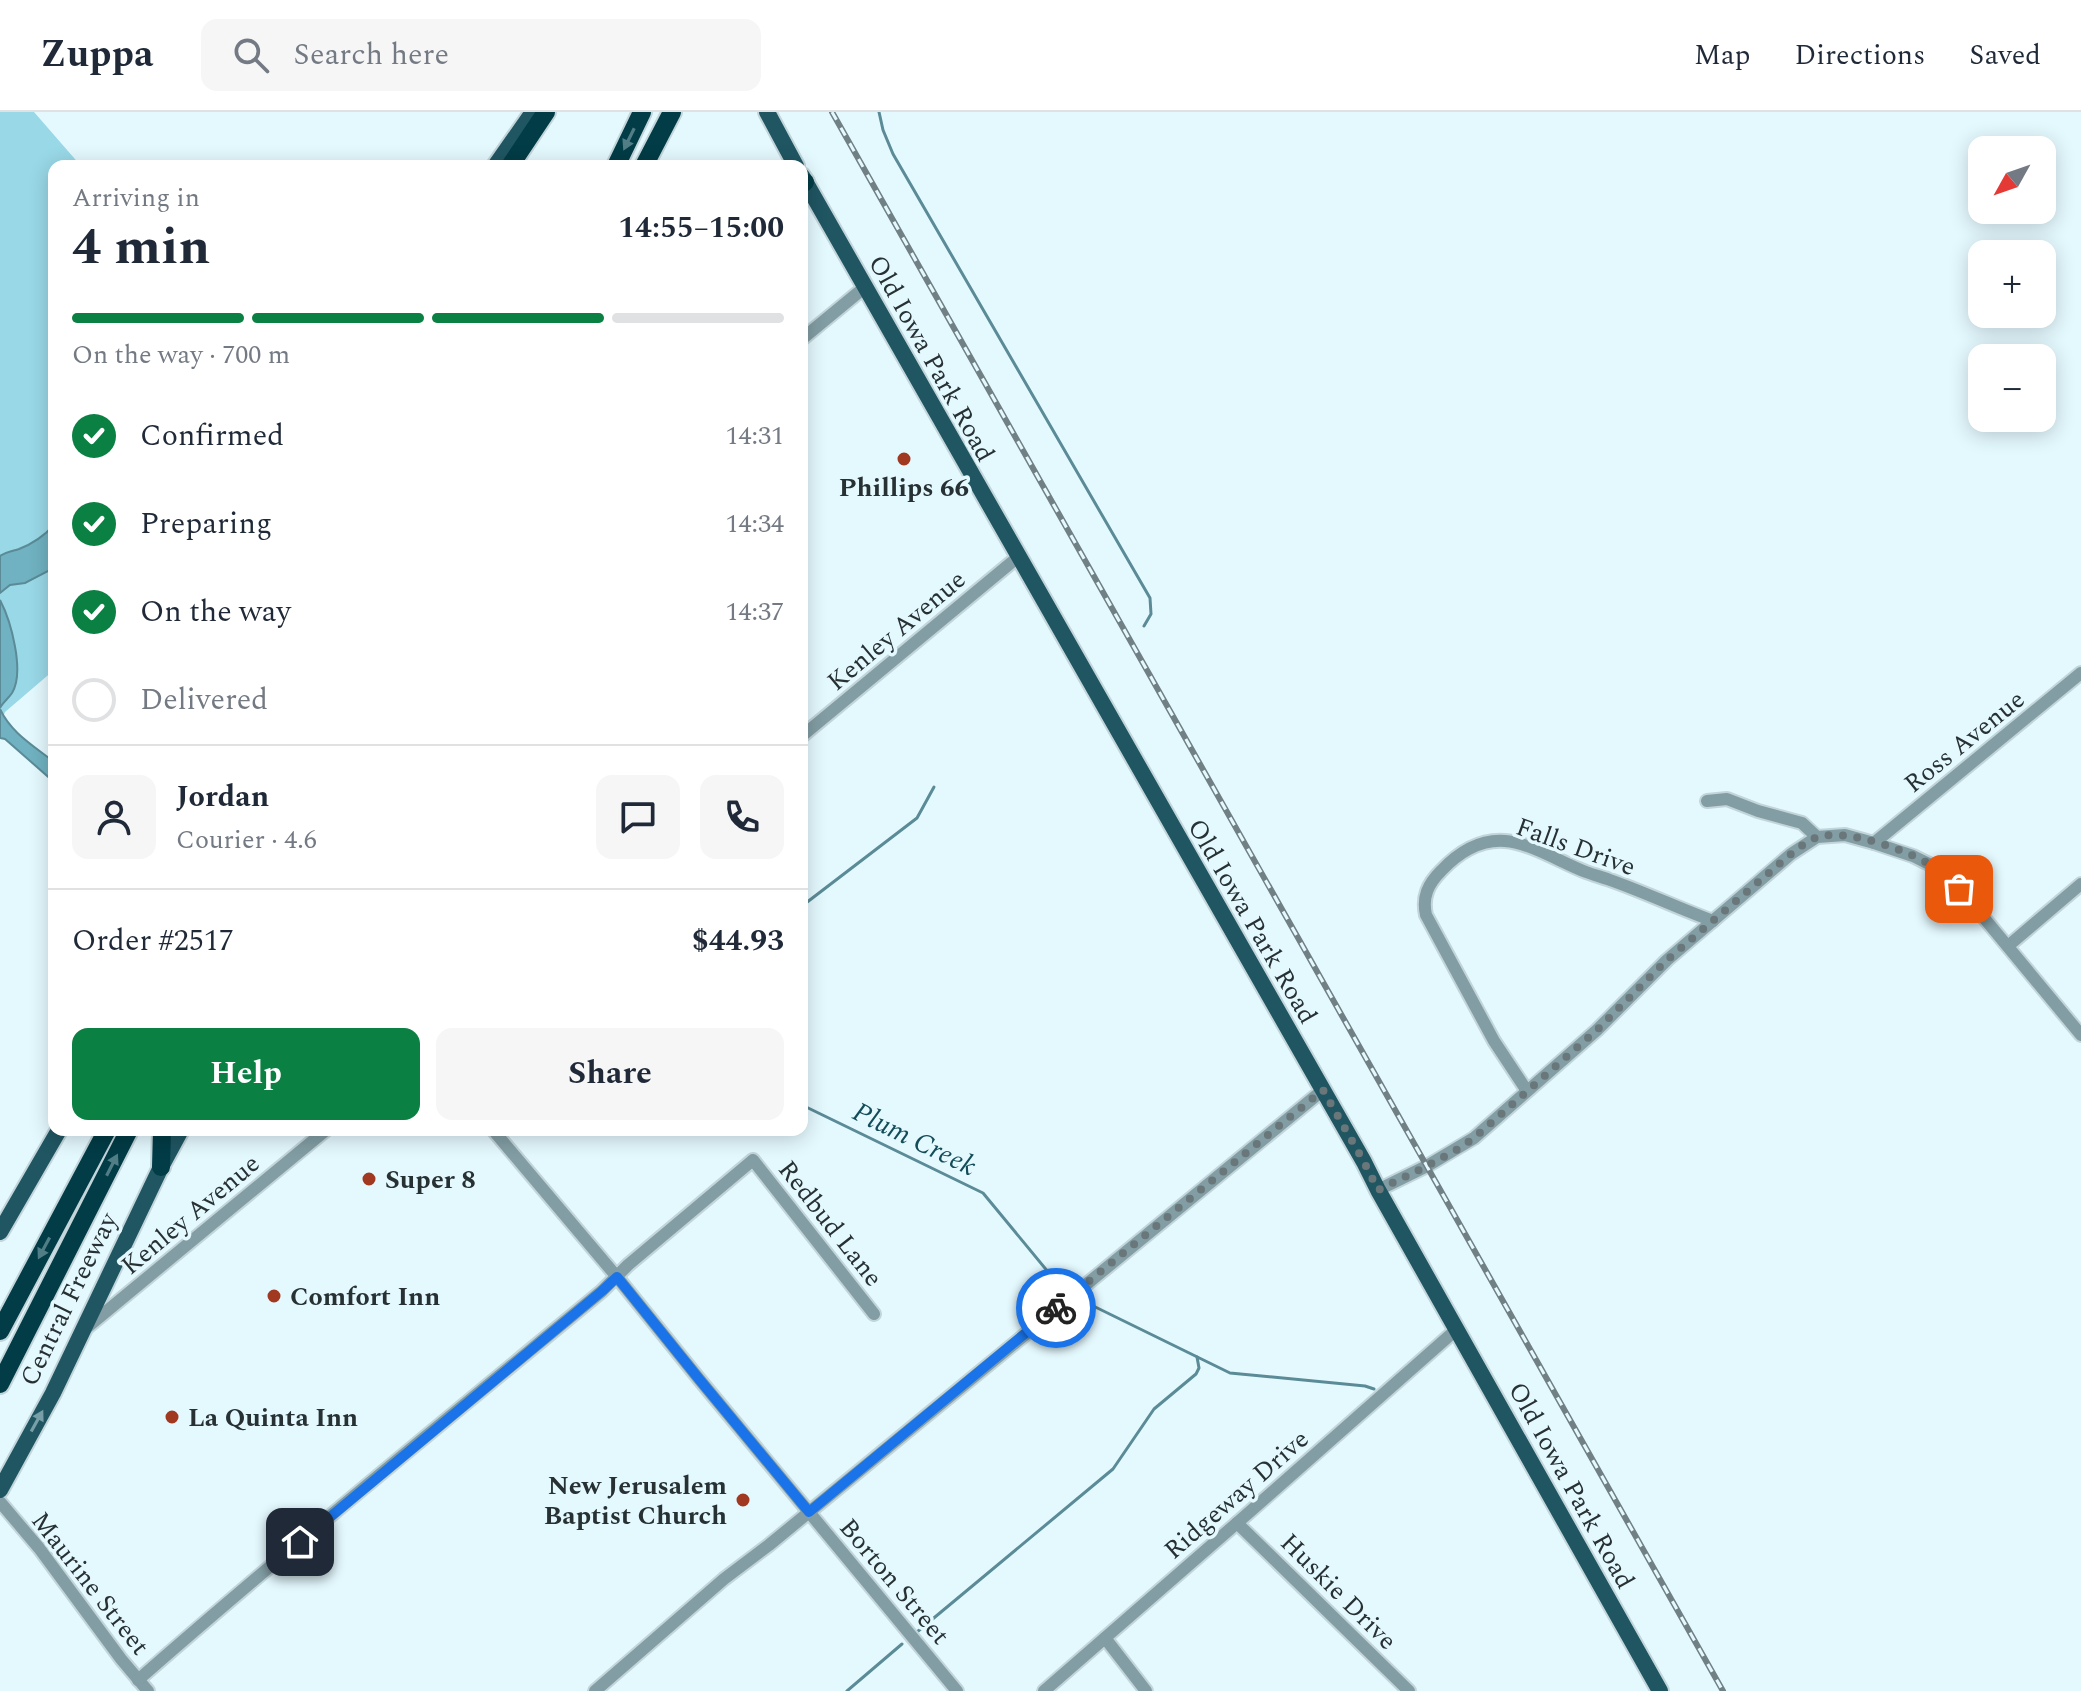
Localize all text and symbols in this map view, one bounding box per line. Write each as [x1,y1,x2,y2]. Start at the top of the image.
search box [201,19,761,91]
text: Zuppa [40,26,153,84]
text: Search here [293,32,449,78]
icon: search [229,33,273,77]
text: Map [1694,34,1751,77]
text: Directions [1795,34,1925,77]
text: Saved [1969,34,2041,77]
one-way arrow [622,127,636,151]
north arrow [1968,136,2056,224]
map controls [1968,136,2056,432]
text: Arriving in [72,178,200,218]
text: 14:55–15:00 [618,205,784,251]
text: 4 min [72,208,210,287]
button: + [1968,240,2056,328]
street label: Old Iowa Park Road [858,248,1005,469]
text: On the way · 700 m [72,335,290,375]
button: − [1968,344,2056,432]
text: Confirmed [140,413,284,459]
icon: check [72,414,116,458]
text: 14:31 [725,416,784,456]
marker: Phillips 66 [895,450,913,468]
place label: Phillips 66 [839,468,969,508]
text: Preparing [140,501,272,547]
icon: check [72,502,116,546]
text: 14:34 [725,504,784,544]
street label: Kenley Avenue [818,561,975,701]
text: On the way [140,589,291,635]
icon: check [72,590,116,634]
text: 14:37 [725,592,784,632]
text: Delivered [140,677,268,723]
street label: Ross Avenue [1895,680,2034,803]
text: Jordan [176,774,269,820]
button: person [72,775,156,859]
button: chat [596,775,680,859]
button: phone [700,775,784,859]
street label: Falls Drive [1510,807,1641,887]
street label: Old Iowa Park Road [1177,811,1327,1032]
text: Courier · 4.6 [176,820,317,860]
pin [1925,855,1993,923]
icon: bag [1937,867,1981,911]
text: Order #2517 [72,918,234,964]
text: $44.93 [692,918,784,964]
button: Help [72,1028,420,1120]
button: Share [436,1028,784,1120]
water label: Plum Creek [845,1091,984,1188]
street label: Kenley Avenue [112,1145,269,1285]
street label: Redbud Lane [768,1152,893,1296]
one-way arrow [105,1153,118,1176]
place label: Super 8 [385,1160,476,1200]
marker: Super 8 [360,1170,378,1188]
street label: Central Freeway [10,1205,129,1393]
one-way arrow [38,1237,51,1260]
courier [1016,1268,1096,1348]
place label: Comfort Inn [290,1277,440,1317]
icon: bike [1034,1286,1078,1330]
marker: Comfort Inn [265,1287,283,1305]
street label: Old Iowa Park Road [1498,1375,1645,1596]
place label: La Quinta Inn [188,1398,358,1438]
marker: La Quinta Inn [163,1408,181,1426]
one-way arrow [31,1410,44,1433]
street label: Ridgeway Drive [1155,1420,1318,1569]
place label: New Jerusalem Baptist Church [544,1466,727,1536]
marker: New Jerusalem Baptist Church [734,1491,752,1509]
street label: Maurine Street [21,1503,159,1664]
pin [266,1508,334,1576]
street label: Borton Street [829,1509,959,1654]
icon: home [278,1520,322,1564]
street label: Huskie Drive [1270,1524,1406,1660]

